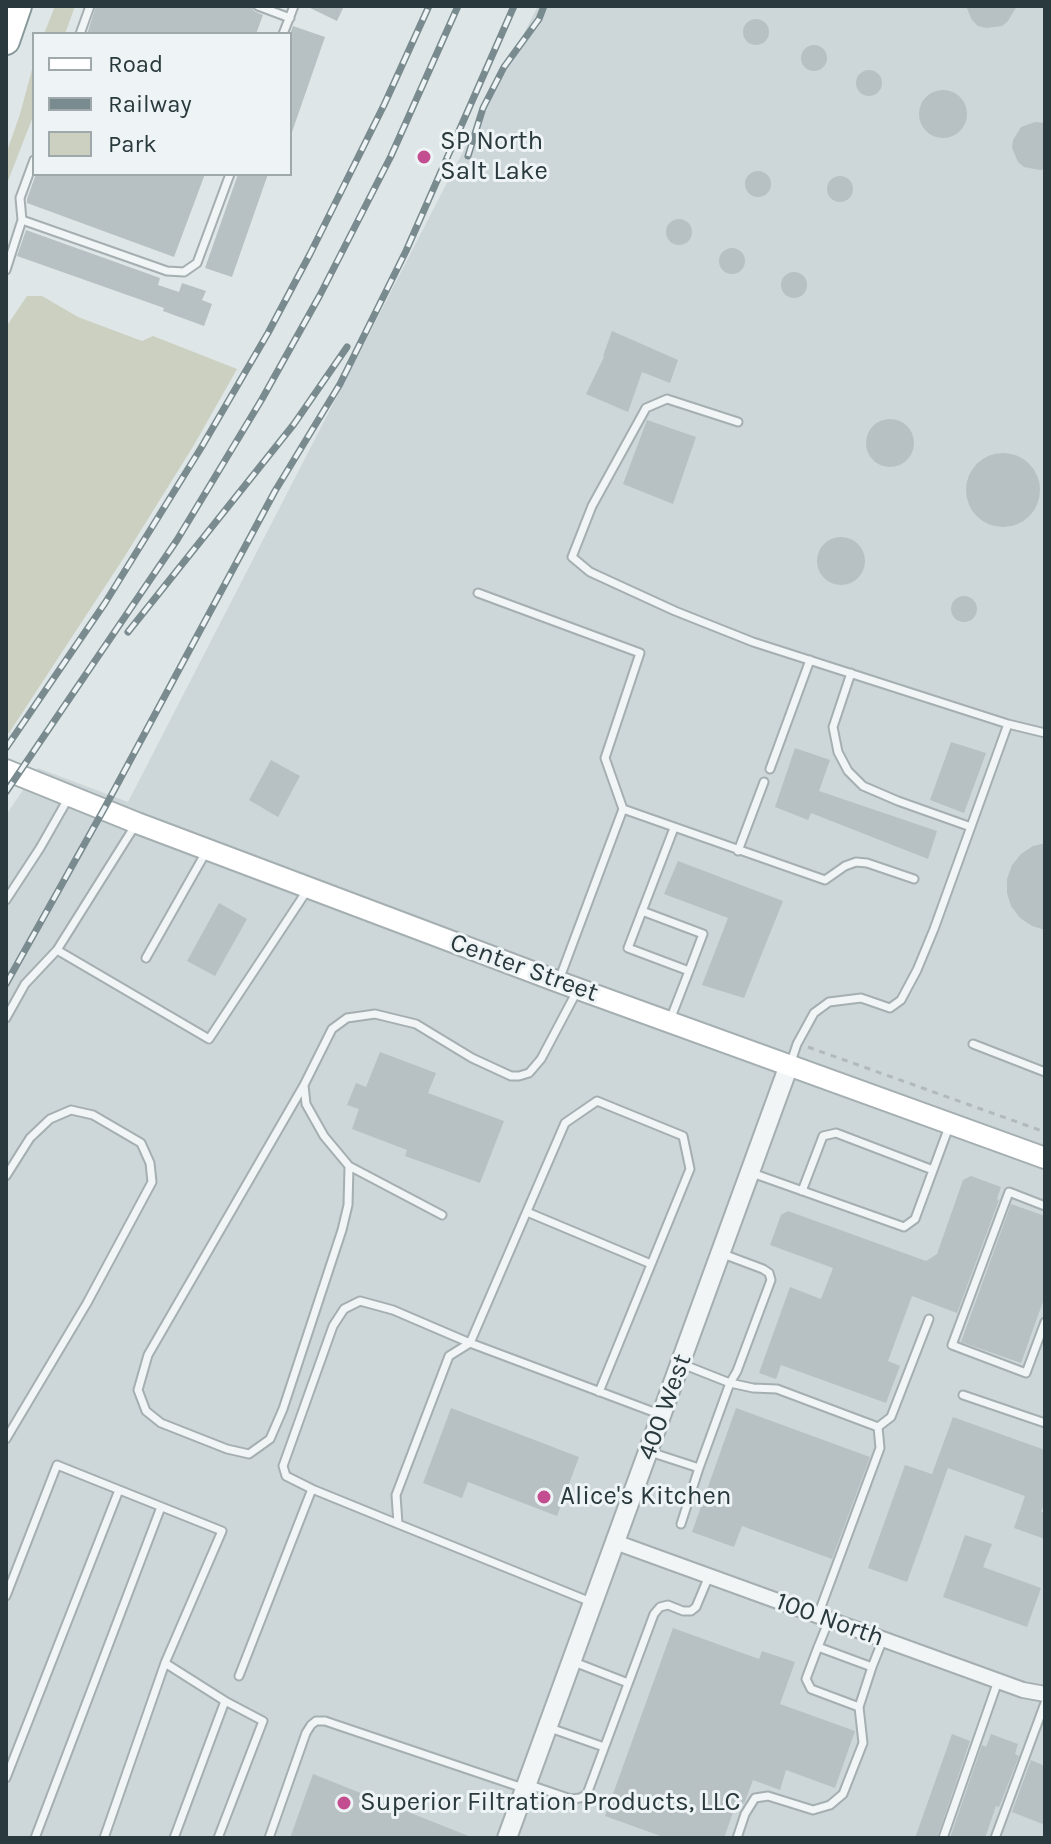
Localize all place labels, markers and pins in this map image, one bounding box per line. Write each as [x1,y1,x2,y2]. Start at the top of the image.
place label: SP North Salt Lake [440,126,548,188]
marker: SP North Salt Lake [415,148,433,166]
place label: Alice's Kitchen [560,1481,732,1513]
marker: Alice's Kitchen [535,1488,553,1506]
place label: Superior Filtration Products, LLC [360,1787,741,1819]
marker: Superior Filtration Products, LLC [335,1794,353,1812]

